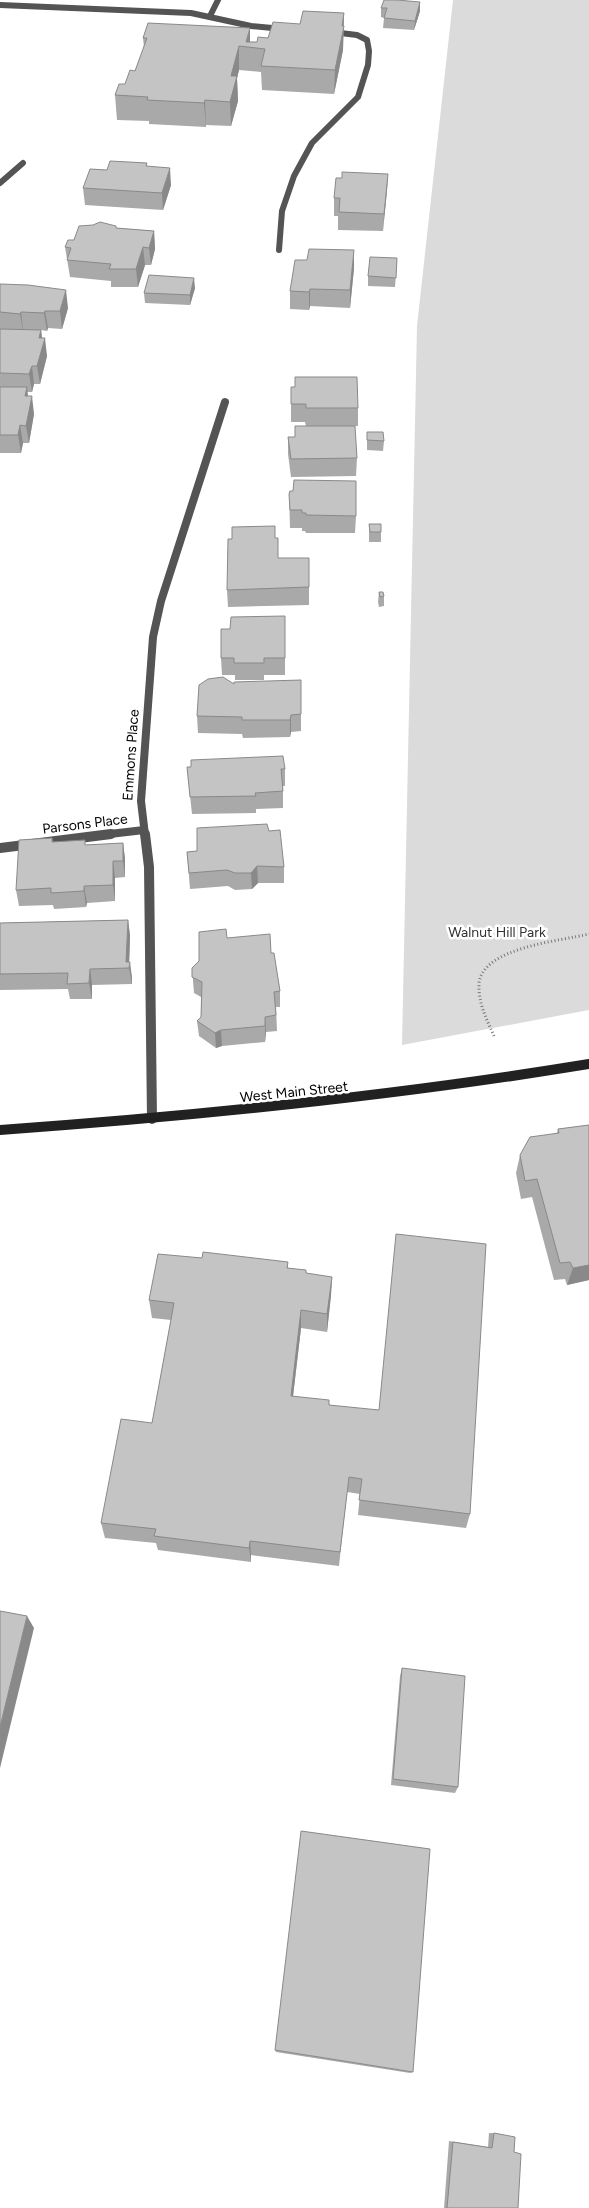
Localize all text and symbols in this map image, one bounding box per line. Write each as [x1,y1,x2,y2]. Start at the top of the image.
street label: Emmons Place [119,708,143,801]
street label: Parsons Place [41,810,129,838]
park label: Walnut Hill Park [448,924,546,941]
street label: West Main Street [239,1078,349,1106]

